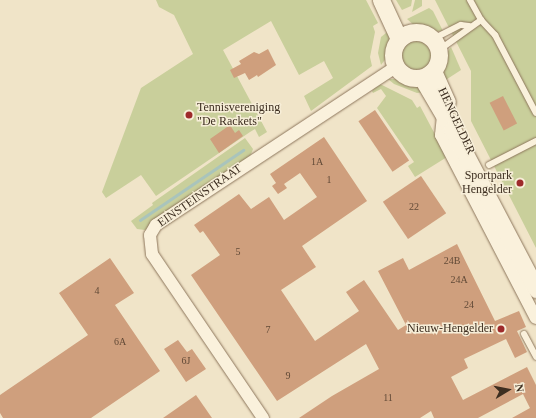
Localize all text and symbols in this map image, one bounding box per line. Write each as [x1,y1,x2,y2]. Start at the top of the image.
street label: HENGELDER [434,85,478,157]
place label: Tennisvereniging "De Rackets" [197,101,280,129]
marker: Tennisvereniging "De Rackets" [184,110,194,120]
house number: 1A [311,156,323,168]
street label: EINSTEINSTRAAT [155,162,245,230]
place label: Sportpark Hengelder [462,169,512,197]
house number: 1 [326,174,332,186]
marker: Sportpark Hengelder [515,178,525,188]
house number: 22 [409,201,419,213]
house number: 5 [236,246,240,258]
house number: 24B [444,255,460,267]
house number: 24A [450,274,468,286]
house number: 4 [94,285,100,297]
house number: 24 [464,299,474,311]
place label: Nieuw-Hengelder [407,322,493,336]
house number: 7 [266,324,270,336]
marker: Nieuw-Hengelder [496,324,506,334]
house number: 6A [114,336,126,348]
house number: 6J [182,355,190,367]
house number: 9 [286,370,290,382]
north arrow [488,370,528,410]
text: N [513,383,526,393]
house number: 11 [383,392,393,404]

